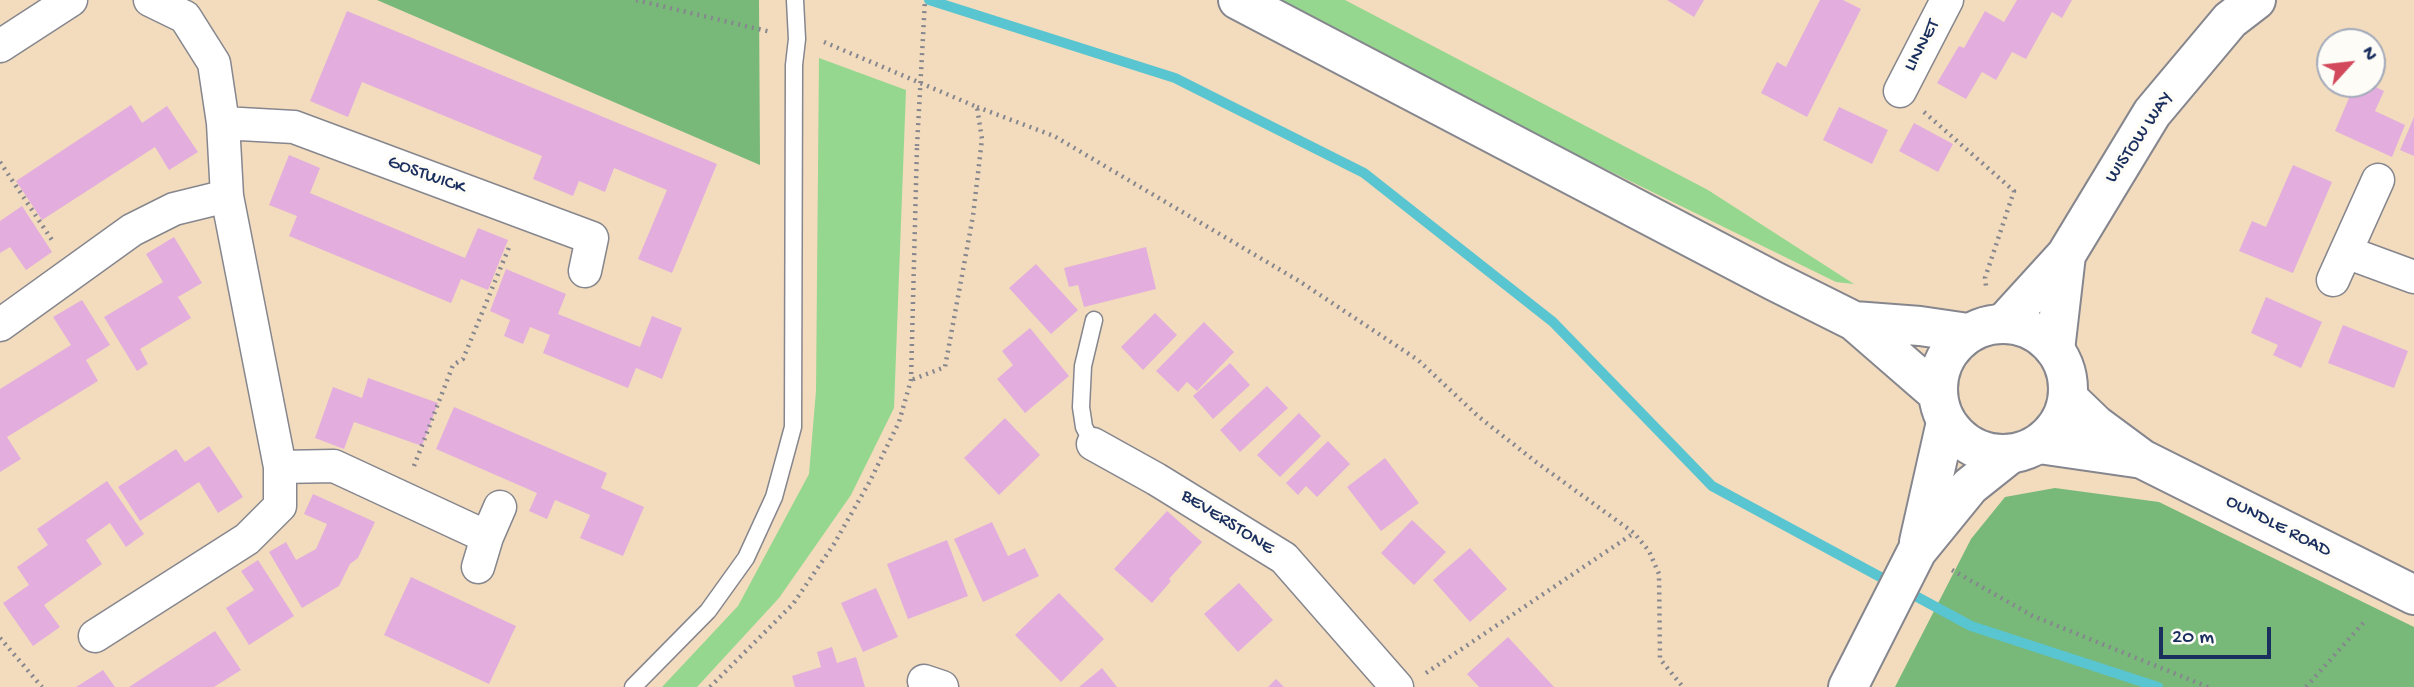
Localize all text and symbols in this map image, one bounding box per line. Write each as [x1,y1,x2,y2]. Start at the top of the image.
street label: LINNET [1900,16,1946,76]
north arrow [2316,28,2386,98]
text: N [2355,43,2381,65]
street label: WISTOW WAY [2101,88,2179,188]
street label: GOSTWICK [384,151,468,201]
street label: BEVERSTONE [1176,485,1278,561]
street label: OUNDLE ROAD [2221,491,2335,563]
scale bar [2162,614,2274,658]
text: 20 m [2172,626,2214,651]

